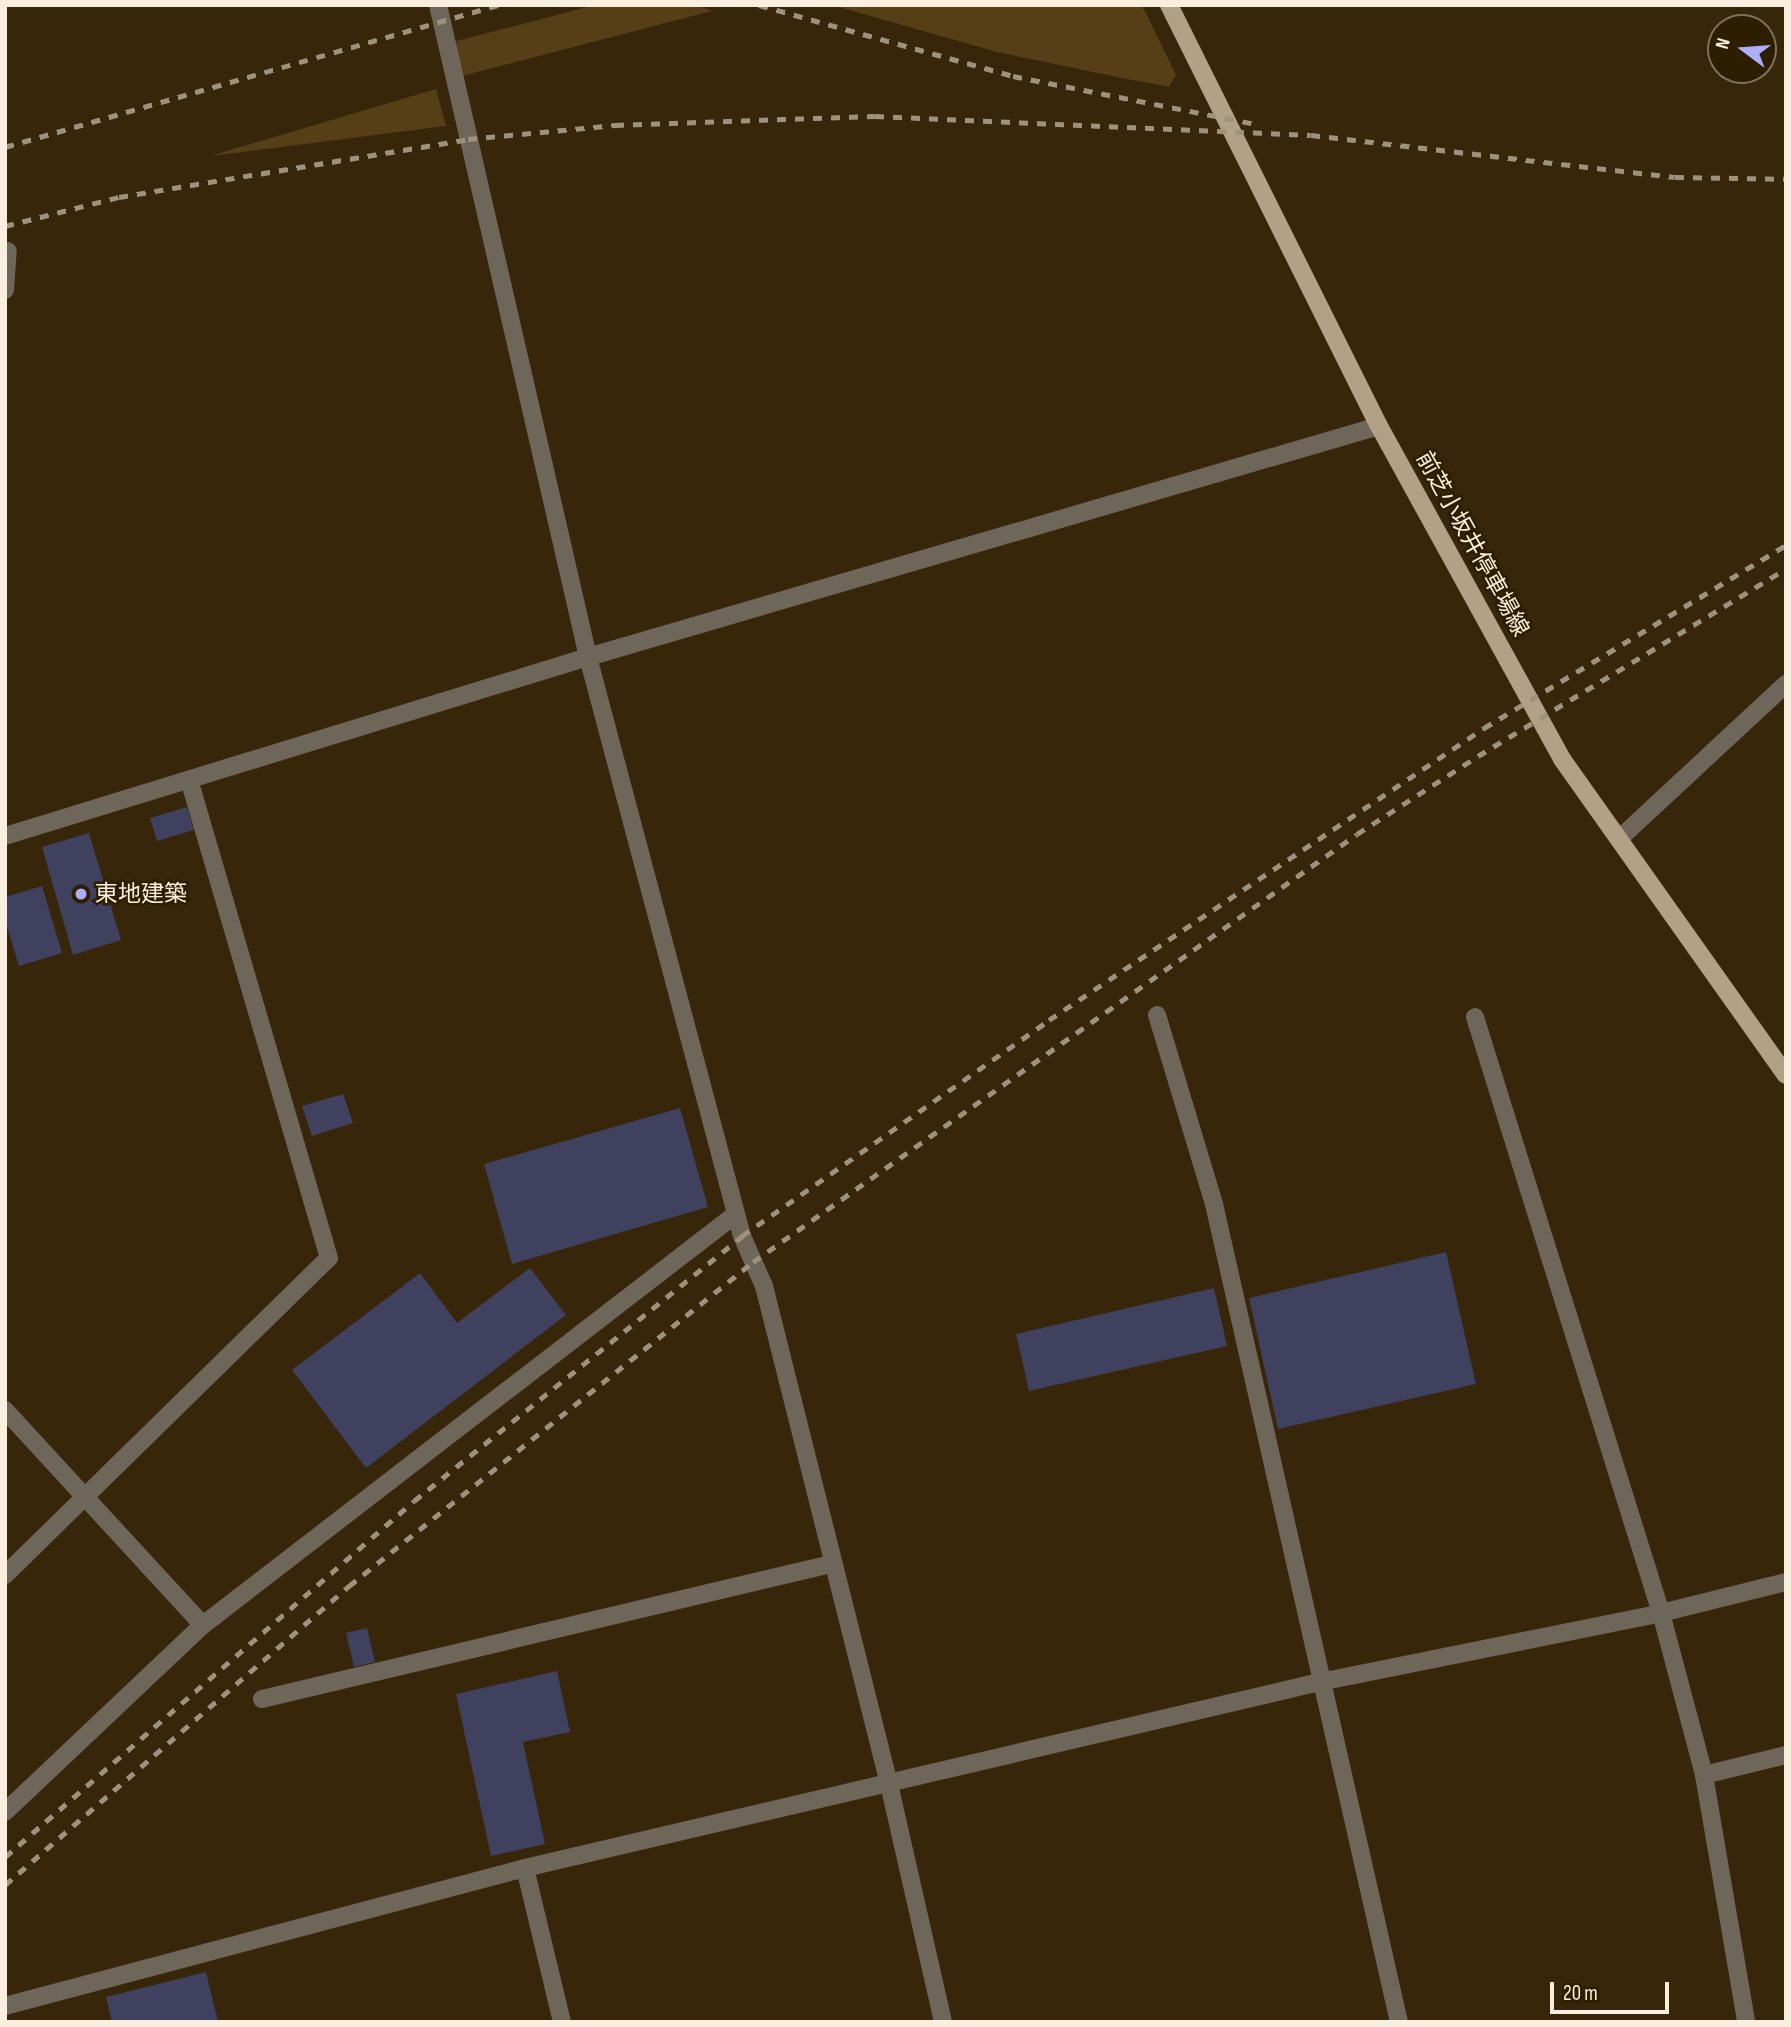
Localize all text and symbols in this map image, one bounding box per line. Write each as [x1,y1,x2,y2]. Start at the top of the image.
north arrow [1707,14,1777,84]
text: N [1711,36,1736,52]
street label: 前芝小坂井停車場線 [1410,447,1534,641]
place label: 東地建築 [95,880,187,908]
marker: 東地建築 [73,886,89,902]
scale bar [1553,1968,1672,2012]
text: 20 m [1563,1981,1598,2006]

